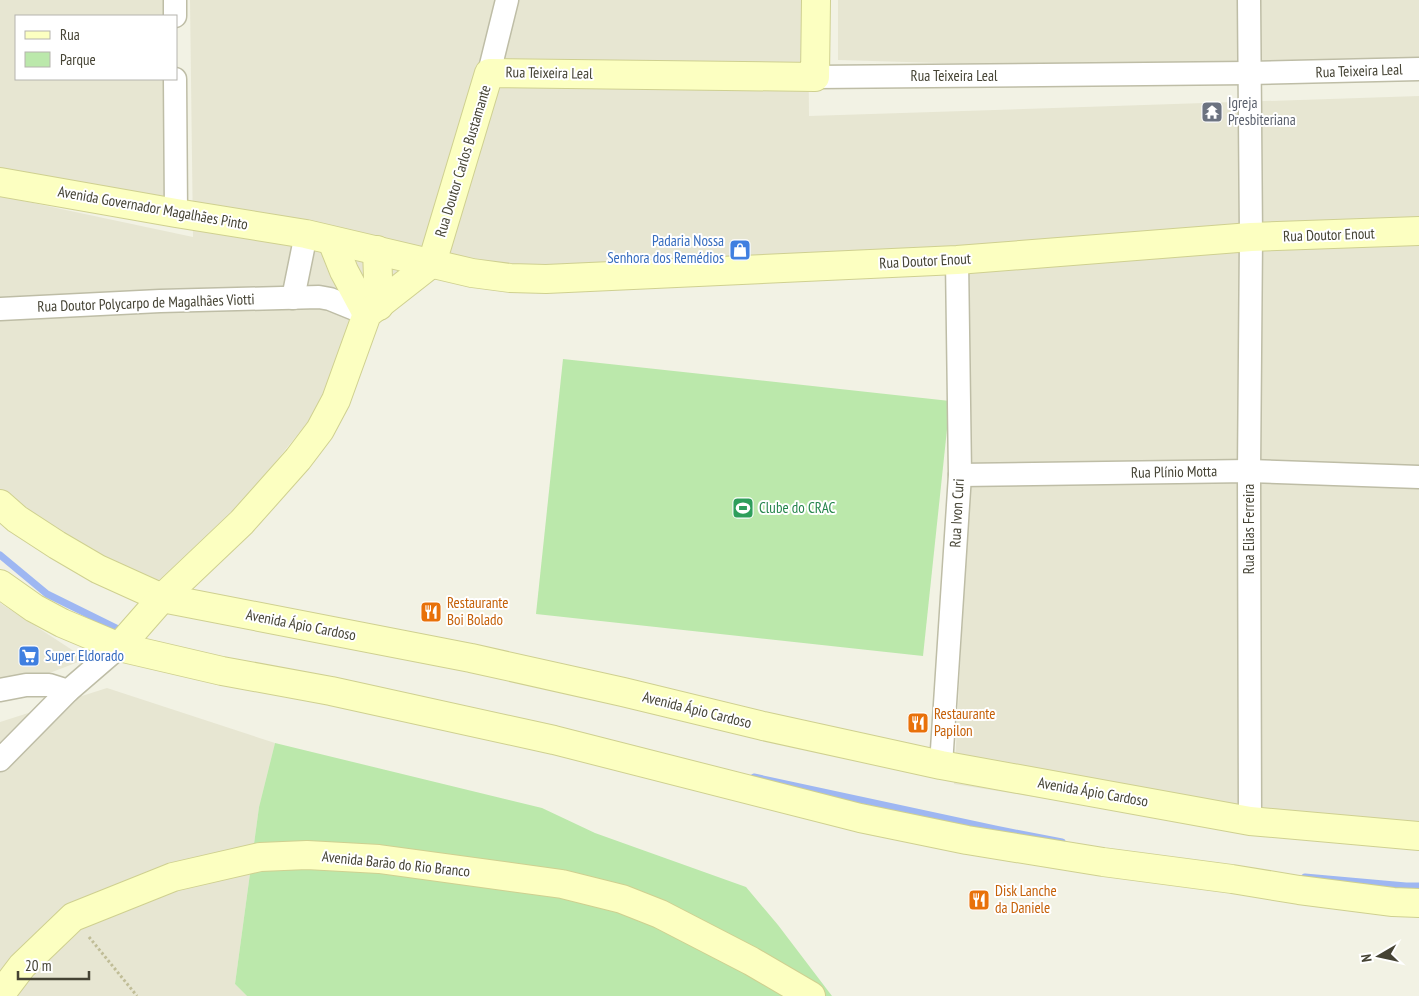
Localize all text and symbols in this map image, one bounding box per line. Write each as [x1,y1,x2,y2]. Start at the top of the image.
legend [15,15,178,80]
text: Rua [60,25,80,44]
text: Parque [60,50,96,69]
street label: Rua Teixeira Leal [1315,59,1403,82]
street label: Rua Teixeira Leal [505,62,593,83]
street label: Rua Teixeira Leal [910,66,998,85]
street label: Rua Doutor Carlos Bustamante [430,83,495,239]
place label: Igreja Presbiteriana [1228,93,1296,129]
temple icon: Igreja Presbiteriana [1200,100,1224,124]
street label: Avenida Governador Magalhães Pinto [57,181,250,234]
street label: Rua Doutor Enout [1283,223,1375,246]
place label: Padaria Nossa Senhora dos Remédios [607,231,724,267]
shop icon: Padaria Nossa Senhora dos Remédios [728,238,752,262]
street label: Rua Doutor Enout [879,249,971,272]
street label: Rua Doutor Polycarpo de Magalhães Viotti [37,289,255,316]
street label: Rua Plínio Motta [1131,461,1217,482]
street label: Rua Ivon Curi [945,478,968,548]
street label: Rua Elias Ferreira [1239,484,1258,574]
sports icon: Clube do CRAC [731,496,755,520]
place label: Clube do CRAC [759,498,835,517]
place label: Restaurante Boi Bolado [447,593,508,629]
restaurant icon: Restaurante Boi Bolado [419,600,443,624]
street label: Avenida Ápio Cardoso [245,605,358,644]
supermarket icon: Super Eldorado [17,644,41,668]
place label: Super Eldorado [45,646,124,665]
street label: Avenida Ápio Cardoso [641,687,754,732]
place label: Restaurante Papilon [934,704,995,740]
restaurant icon: Restaurante Papilon [906,711,930,735]
street label: Avenida Ápio Cardoso [1036,772,1150,811]
street label: Avenida Barão do Rio Branco [321,846,471,881]
place label: Disk Lanche da Daniele [995,881,1057,917]
restaurant icon: Disk Lanche da Daniele [967,888,991,912]
north arrow [1354,931,1404,981]
scale bar [18,948,89,980]
text: N [1357,953,1376,963]
text: 20 m [25,956,51,975]

